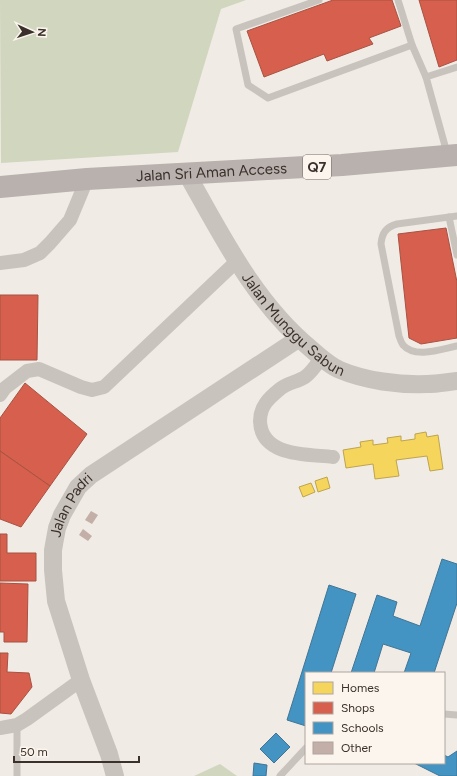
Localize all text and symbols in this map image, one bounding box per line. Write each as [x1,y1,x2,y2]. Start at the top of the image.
north arrow [12,12,52,52]
text: N [35,28,48,37]
road number: Q7 [303,155,331,179]
street label: Jalan Sri Aman Access [135,159,287,185]
street label: Jalan Munggu Sabun [238,269,347,380]
street label: Jalan Padri [46,469,96,539]
legend [305,672,445,764]
text: Homes [341,681,380,695]
text: Shops [341,701,375,715]
text: Schools [341,721,384,735]
scale bar [14,738,139,764]
text: Other [341,741,372,755]
text: 50 m [20,745,48,759]

